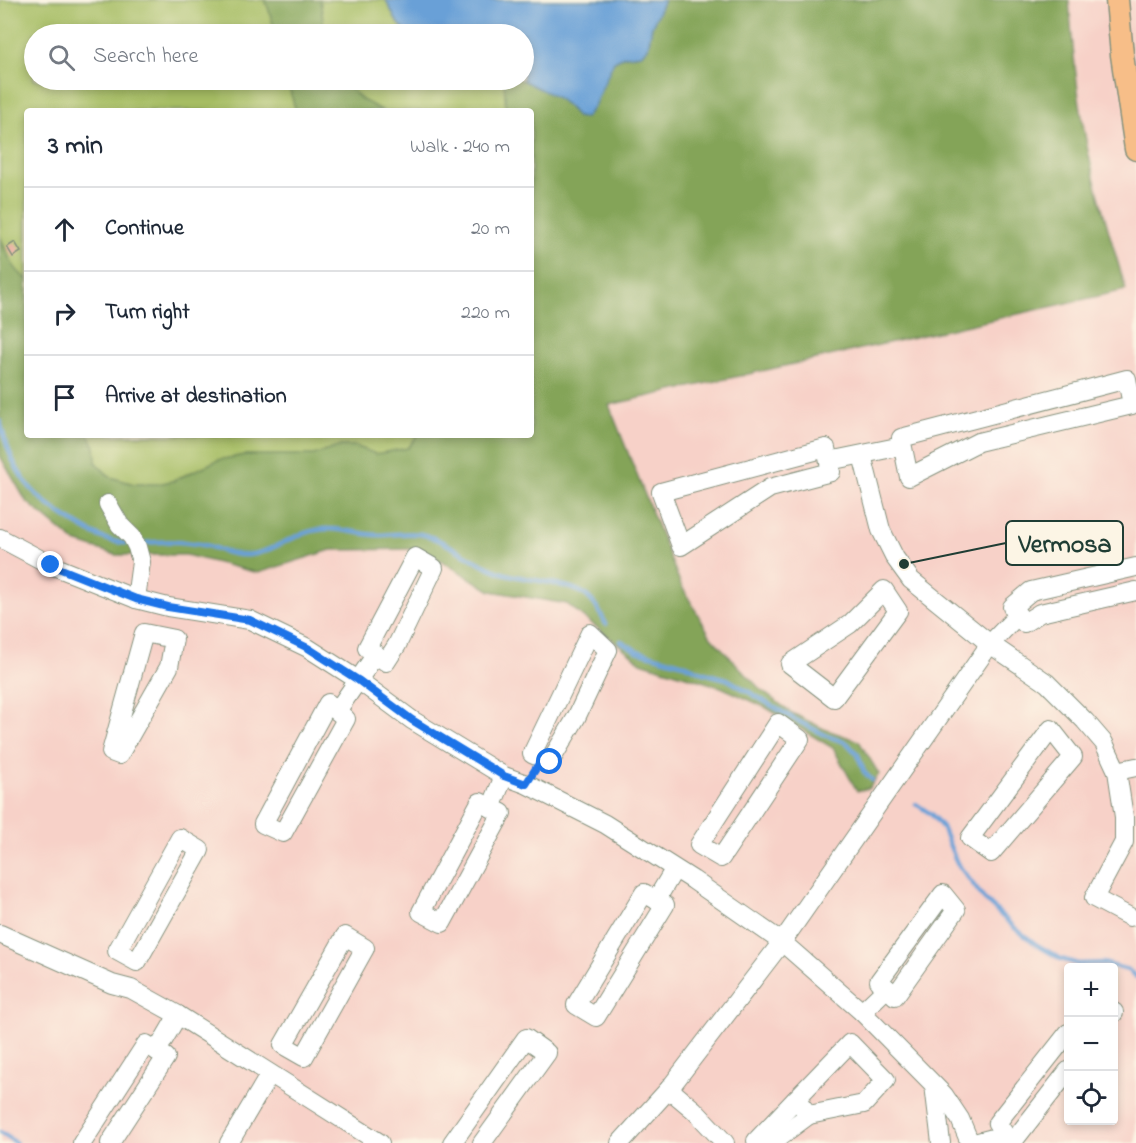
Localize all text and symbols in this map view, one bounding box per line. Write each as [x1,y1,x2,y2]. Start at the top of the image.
search box [24,24,534,90]
icon: search [45,41,78,74]
text: Search here [93,41,198,73]
text: 3 min [48,128,103,166]
text: Walk · 240 m [410,133,510,162]
icon: ahead [48,213,81,246]
text: Continue [105,213,184,245]
text: 20 m [471,215,510,244]
icon: right [48,297,81,330]
text: Turn right [105,297,190,329]
text: 220 m [461,299,510,328]
icon: arrive [48,381,81,414]
text: Arrive at destination [105,381,287,413]
callout: Vermosa [1006,521,1123,565]
text: Vermosa [1018,527,1111,565]
route end [37,551,63,577]
route start [536,748,562,774]
map controls [1064,963,1118,1125]
button: + [1064,963,1118,1017]
button: − [1064,1017,1118,1071]
button: locate [1064,1071,1118,1125]

